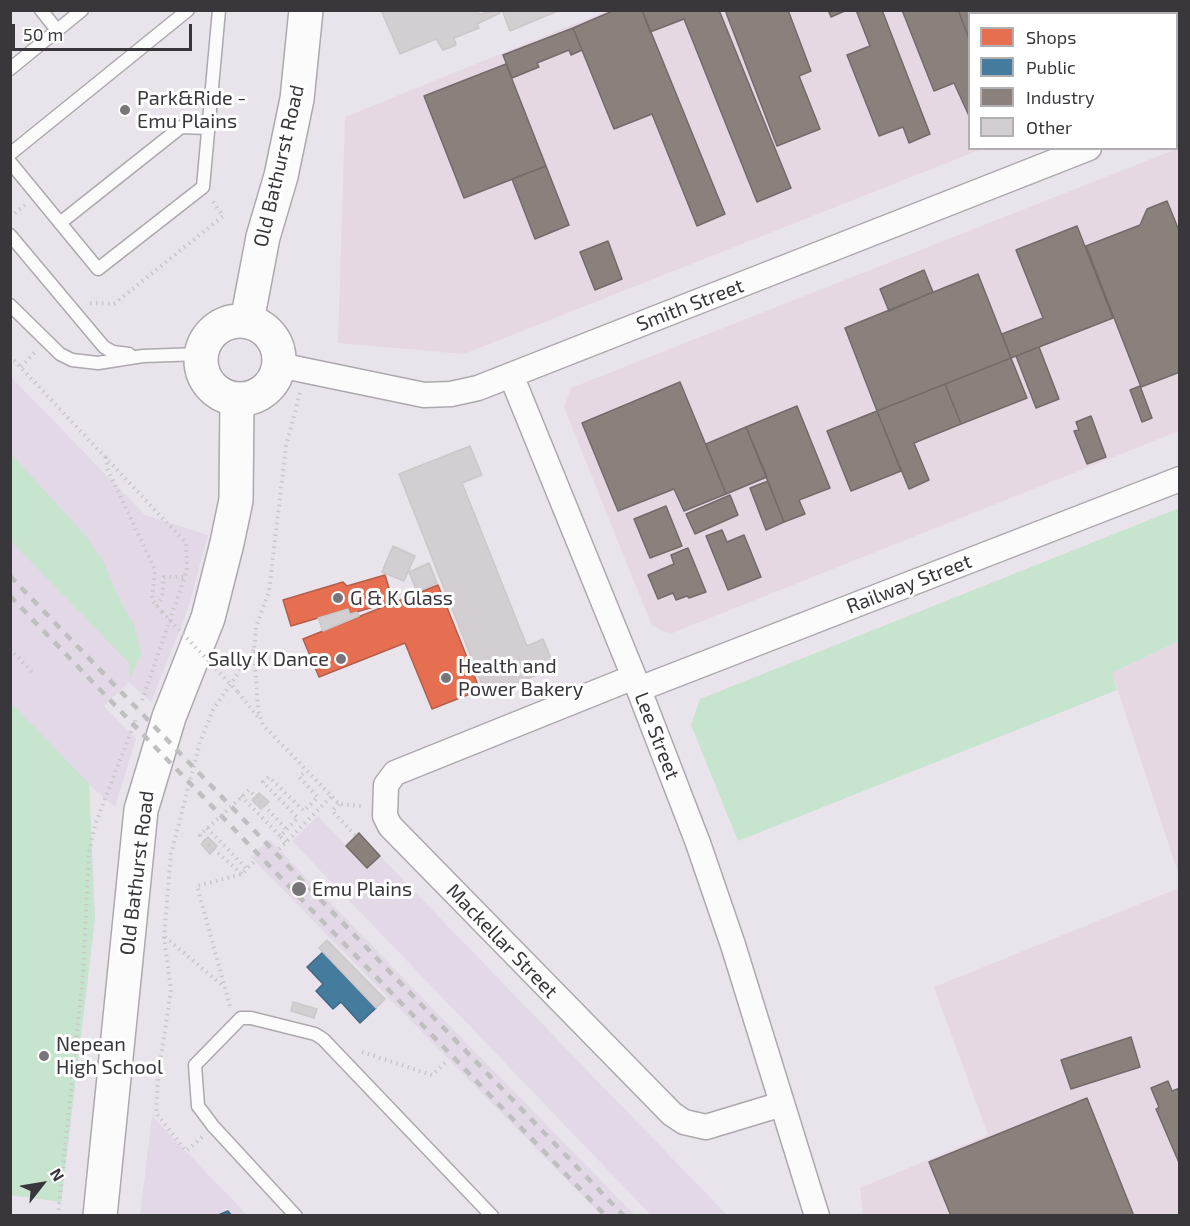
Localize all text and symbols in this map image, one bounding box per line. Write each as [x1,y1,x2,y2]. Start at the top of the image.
scale bar [15,12,195,50]
legend [968,12,1178,150]
text: 50 m [23,23,63,45]
text: Shops [1026,26,1076,48]
text: Public [1026,56,1076,78]
street label: Old Bathurst Road [249,83,309,249]
place label: Park&Ride - Emu Plains [137,86,246,133]
text: Industry [1026,86,1095,108]
marker: Park&Ride - Emu Plains [118,103,132,117]
text: Other [1026,116,1072,138]
street label: Smith Street [633,274,747,336]
street label: Railway Street [843,549,975,619]
place label: G & K Glass [350,586,453,610]
marker: G & K Glass [331,591,345,605]
place label: Sally K Dance [208,647,329,671]
marker: Sally K Dance [334,652,348,666]
place label: Health and Power Bakery [458,654,583,701]
marker: Health and Power Bakery [439,671,453,685]
street label: Lee Street [629,689,685,783]
street label: Old Bathurst Road [115,789,159,957]
place label: Emu Plains [312,877,412,901]
street label: Mackellar Street [441,879,563,1003]
marker: Emu Plains [290,880,308,898]
place label: Nepean High School [56,1032,163,1079]
marker: Nepean High School [37,1049,51,1063]
north arrow [12,1154,72,1214]
text: N [47,1165,69,1184]

